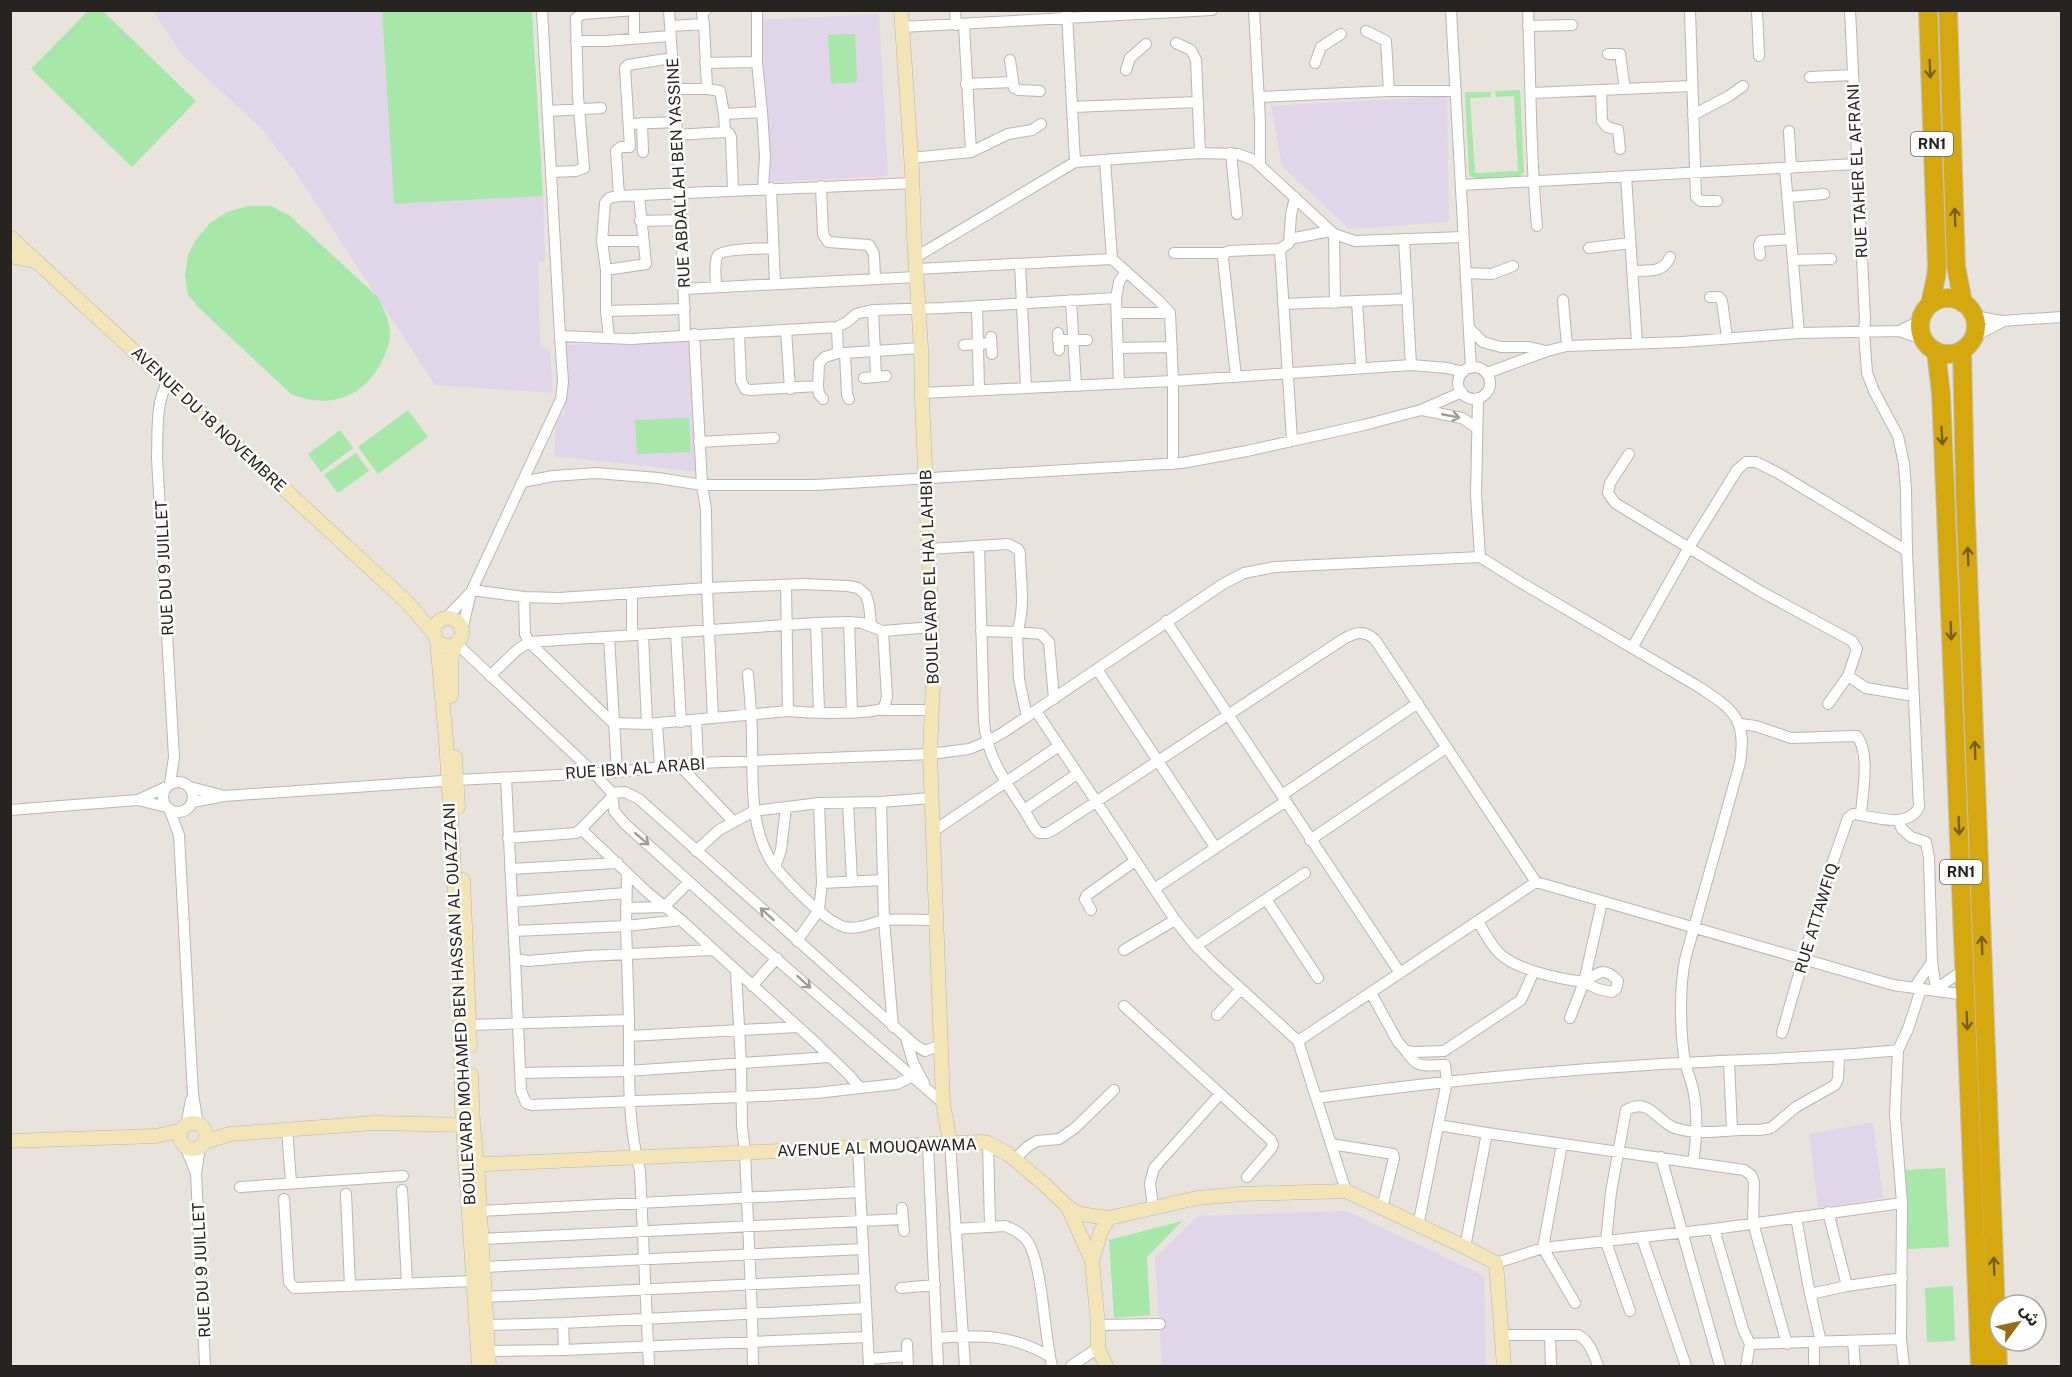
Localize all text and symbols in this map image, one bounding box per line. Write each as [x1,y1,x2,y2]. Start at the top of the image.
street label: RUE ABDALLAH BEN YASSINE [663,57,694,289]
one-way arrow [1924,58,1935,78]
street label: RUE TAHER EL AFRANI [1843,83,1872,259]
road number: RN1 [1911,132,1953,156]
one-way arrow [1949,207,1960,227]
street label: AVENUE DU 18 NOVEMBRE [127,343,290,496]
one-way arrow [1440,411,1460,422]
one-way arrow [1937,426,1948,446]
street label: BOULEVARD EL HAJ LAHBIB [916,469,943,685]
street label: RUE DU 9 JUILLET [151,499,178,636]
one-way arrow [1962,546,1973,566]
one-way arrow [1945,621,1956,641]
one-way arrow [1969,741,1980,761]
street label: RUE IBN AL ARABI [564,754,706,783]
street label: BOULEVARD MOHAMED BEN HASSAN AL OUAZZANI [439,802,480,1206]
one-way arrow [1953,816,1965,836]
one-way arrow [634,832,649,846]
road number: RN1 [1940,860,1982,884]
street label: RUE ATTAWFIQ [1791,861,1842,976]
one-way arrow [760,907,775,921]
one-way arrow [1976,936,1987,956]
one-way arrow [796,975,811,989]
one-way arrow [1961,1010,1973,1030]
street label: AVENUE AL MOUQAWAMA [777,1135,977,1160]
street label: RUE DU 9 JUILLET [188,1201,215,1338]
one-way arrow [1988,1257,1999,1277]
north arrow [1988,1293,2048,1353]
text: ش [2016,1301,2044,1330]

